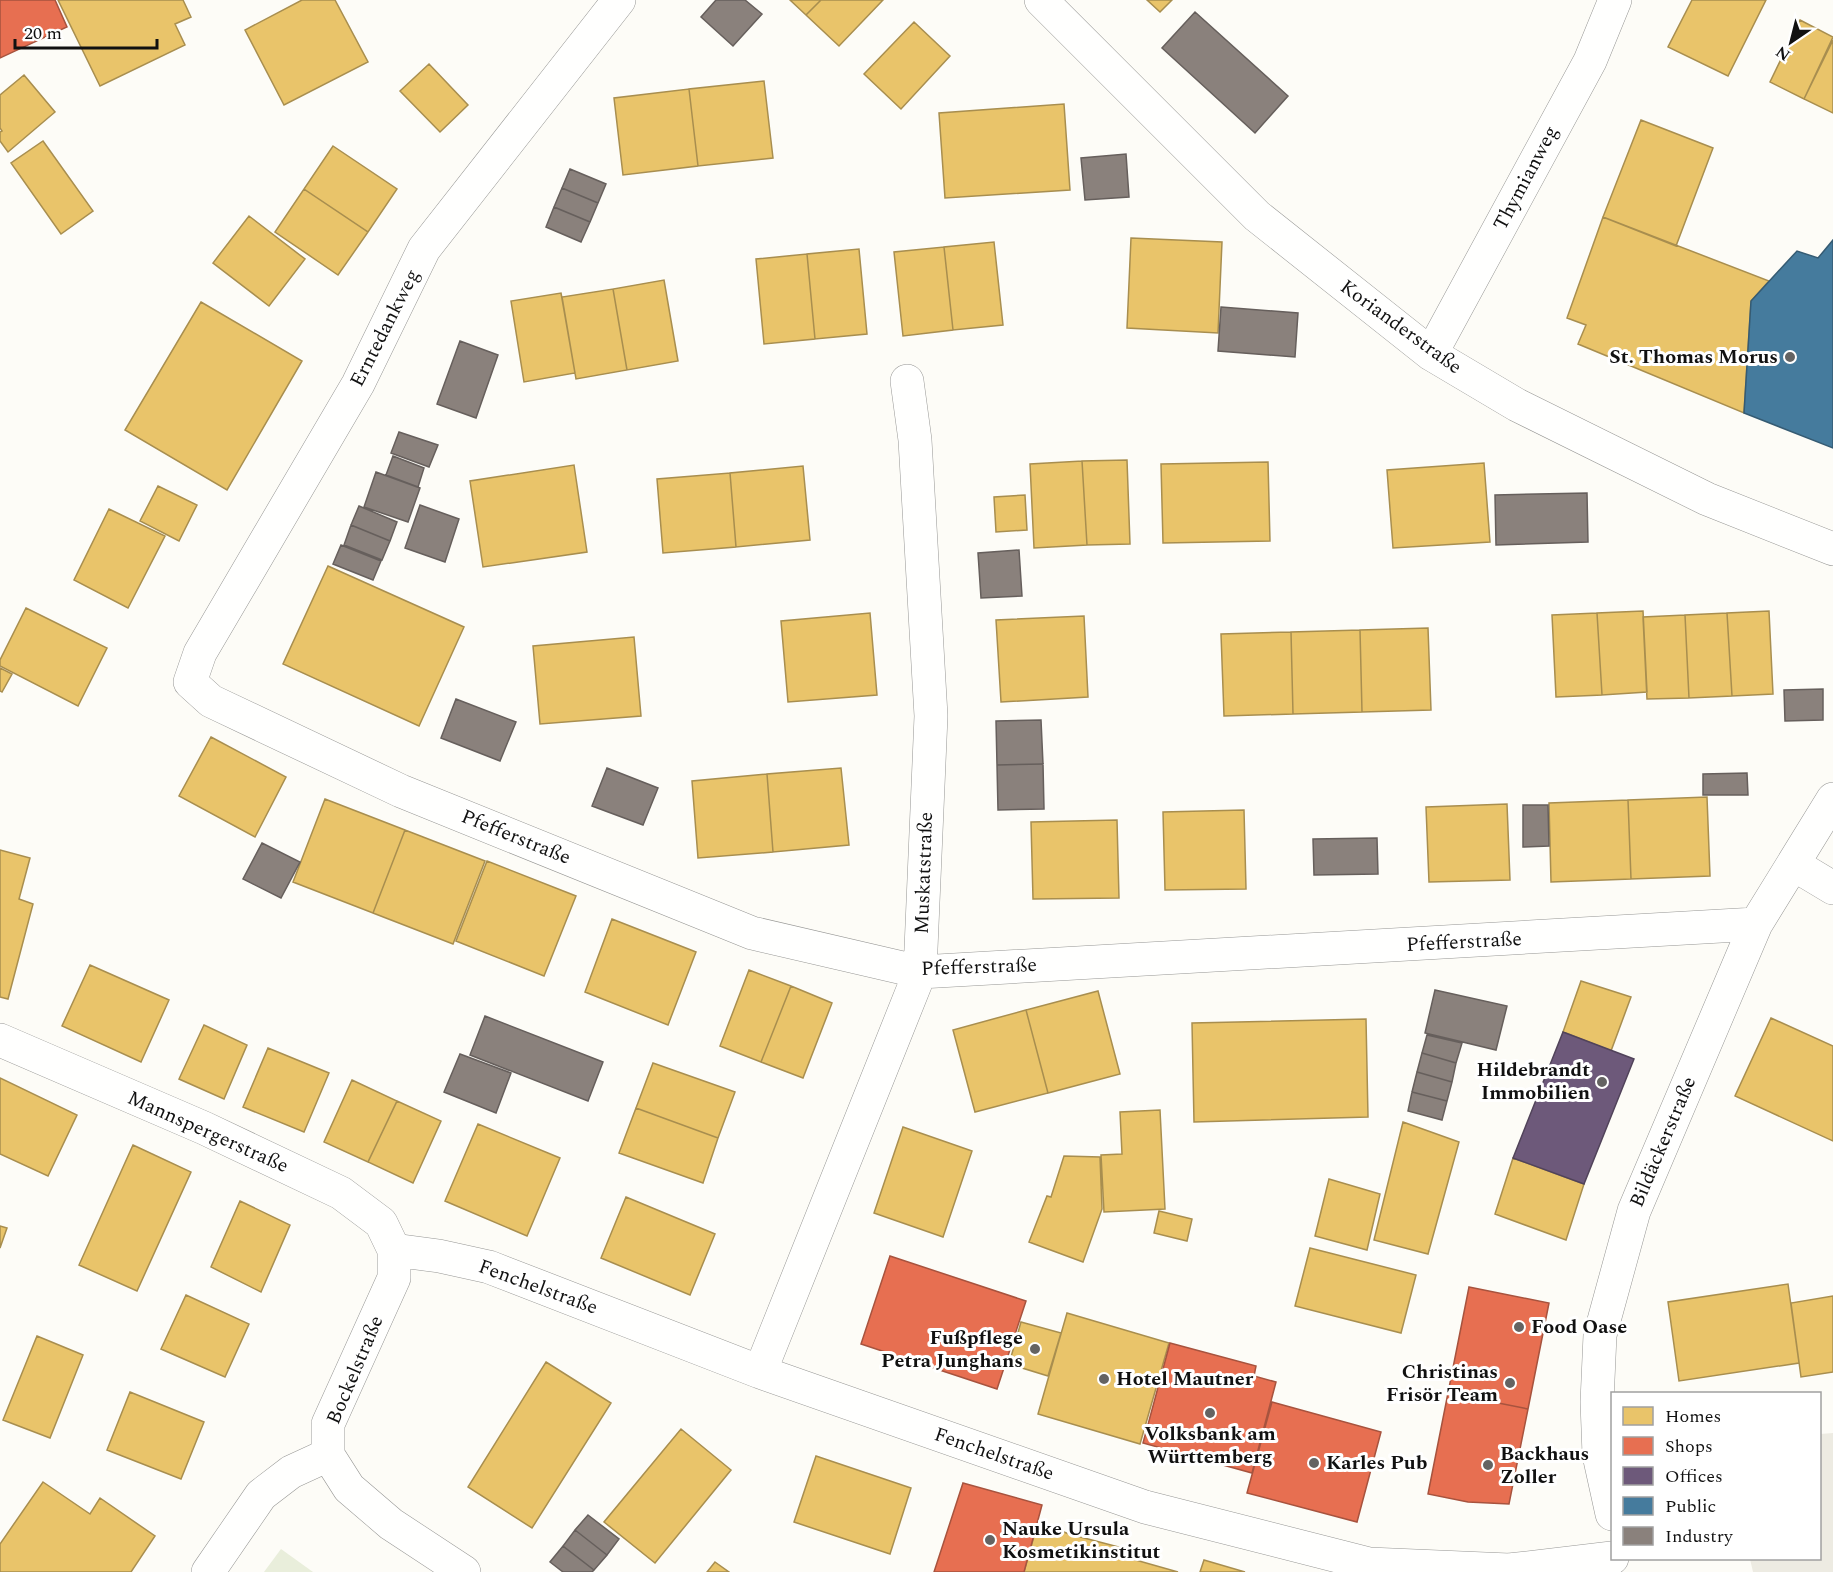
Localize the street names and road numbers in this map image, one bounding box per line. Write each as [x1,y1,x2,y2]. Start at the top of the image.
street label: Thymianweg [1486,120,1566,236]
street label: Erntedankweg [342,264,428,392]
street label: Korianderstraße [1334,272,1468,382]
street label: Pfefferstraße [457,801,575,873]
street label: Muskatstraße [907,811,941,935]
street label: Pfefferstraße [1405,924,1523,960]
street label: Pfefferstraße [921,950,1037,984]
street label: Bildäckerstraße [1622,1072,1704,1212]
street label: Mannspergerstraße [123,1083,293,1181]
street label: Fenchelstraße [474,1251,602,1323]
street label: Bockelstraße [319,1311,391,1429]
street label: Fenchelstraße [930,1419,1058,1489]

